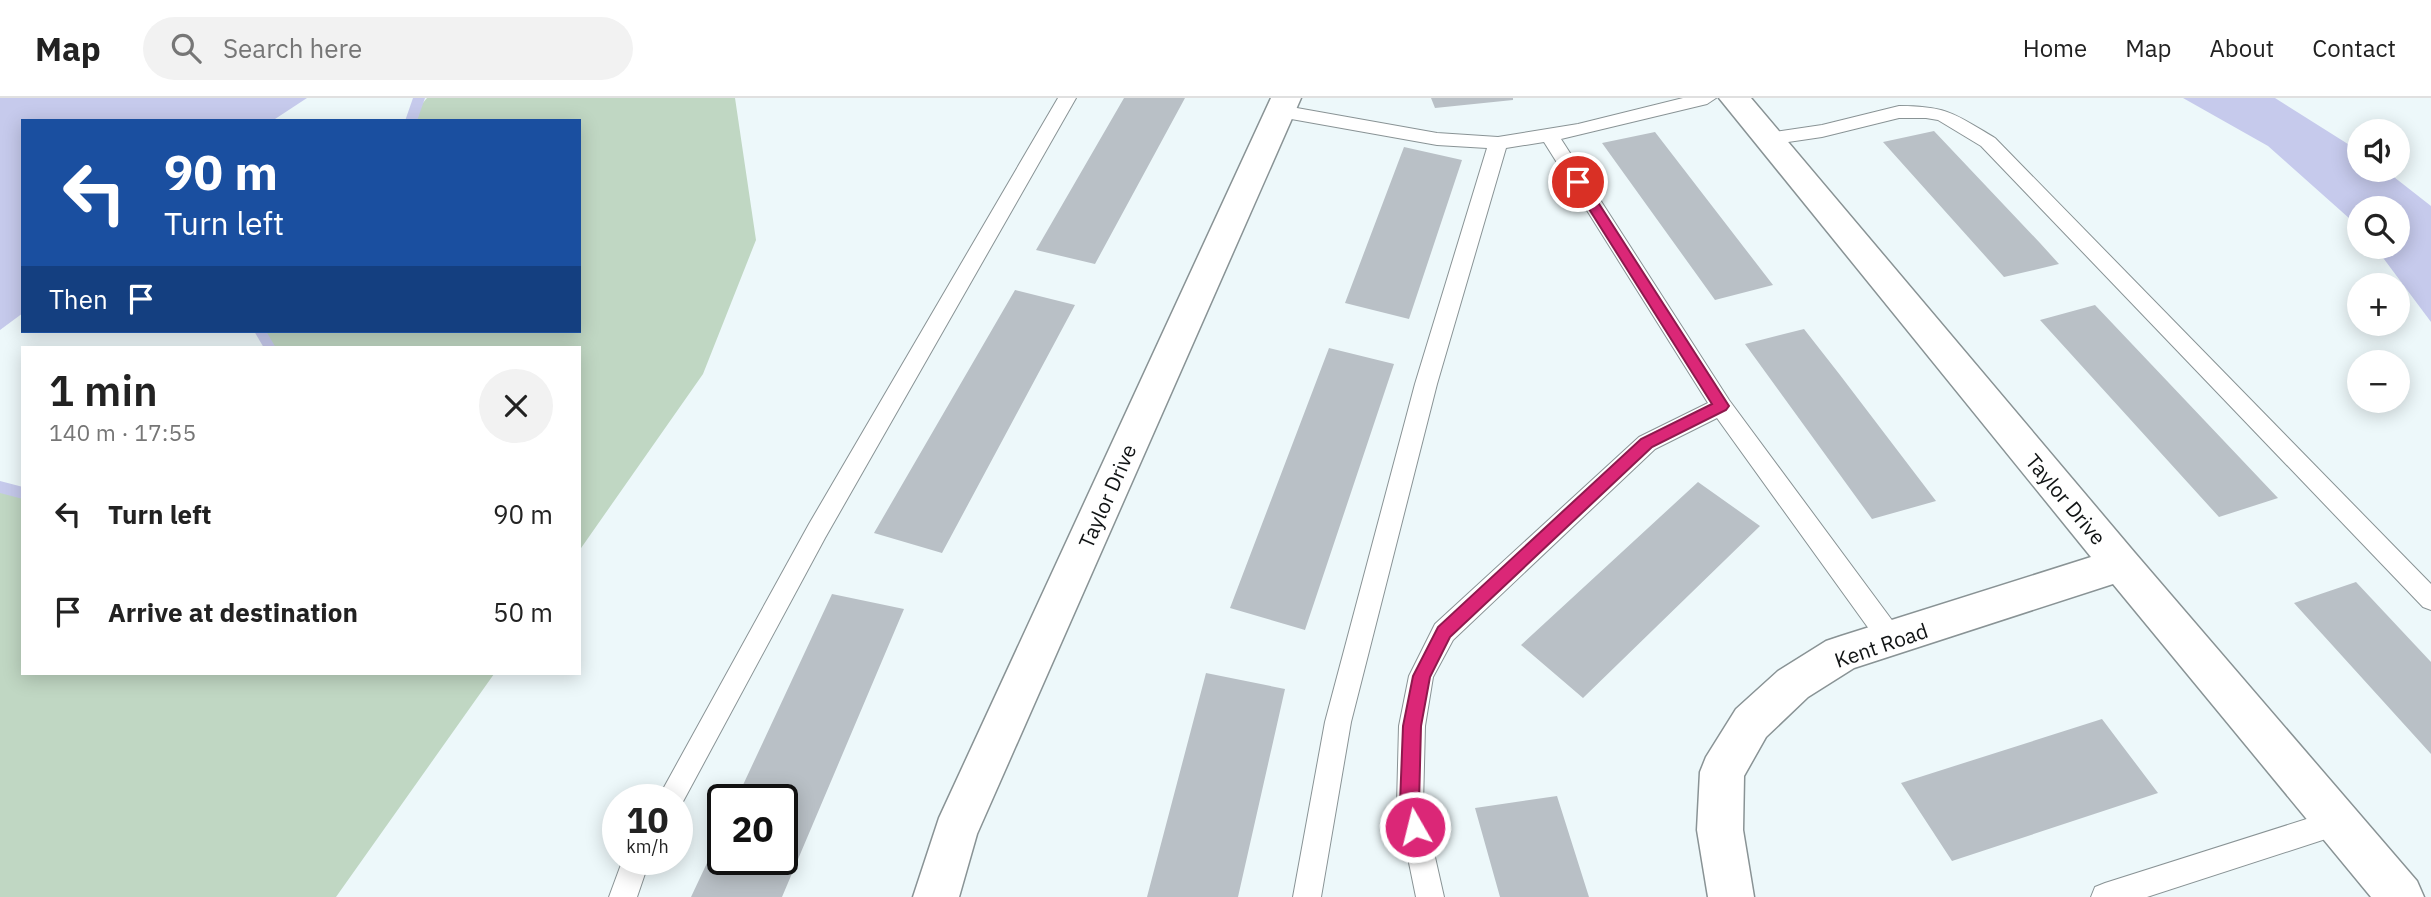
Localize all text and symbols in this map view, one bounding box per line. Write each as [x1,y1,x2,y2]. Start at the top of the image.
search box [143,17,633,80]
text: Map [35,27,101,70]
icon: search [167,29,205,67]
text: Search here [223,31,362,65]
text: Home [2023,32,2087,64]
text: Map [2125,32,2171,64]
text: About [2209,32,2274,64]
text: Contact [2312,32,2396,64]
map controls [2347,119,2410,413]
button: sound [2347,119,2410,182]
text: 90 m [164,140,278,203]
icon: left [49,147,140,238]
pin [1548,152,1608,212]
icon: arrive [1559,163,1597,201]
button: search [2347,196,2410,259]
text: Turn left [164,202,284,244]
button: + [2347,273,2410,336]
icon: arrive [122,280,160,318]
text: Then [49,282,108,316]
button: − [2347,350,2410,413]
text: 1 min [49,363,158,418]
button: close [479,369,553,443]
text: 140 m · 17:55 [49,417,196,447]
street label: Taylor Drive [1072,440,1142,552]
street label: Taylor Drive [2020,447,2112,551]
icon: left [49,495,87,533]
text: Turn left [108,497,211,531]
text: 90 m [493,497,553,531]
icon: arrive [49,593,87,631]
text: Arrive at destination [108,595,358,629]
text: 50 m [493,595,553,629]
street label: Kent Road [1831,616,1931,674]
speed limit sign: 20 [707,784,798,875]
position arrow [1378,790,1452,864]
text: 10 [626,797,669,843]
text: km/h [626,835,669,858]

